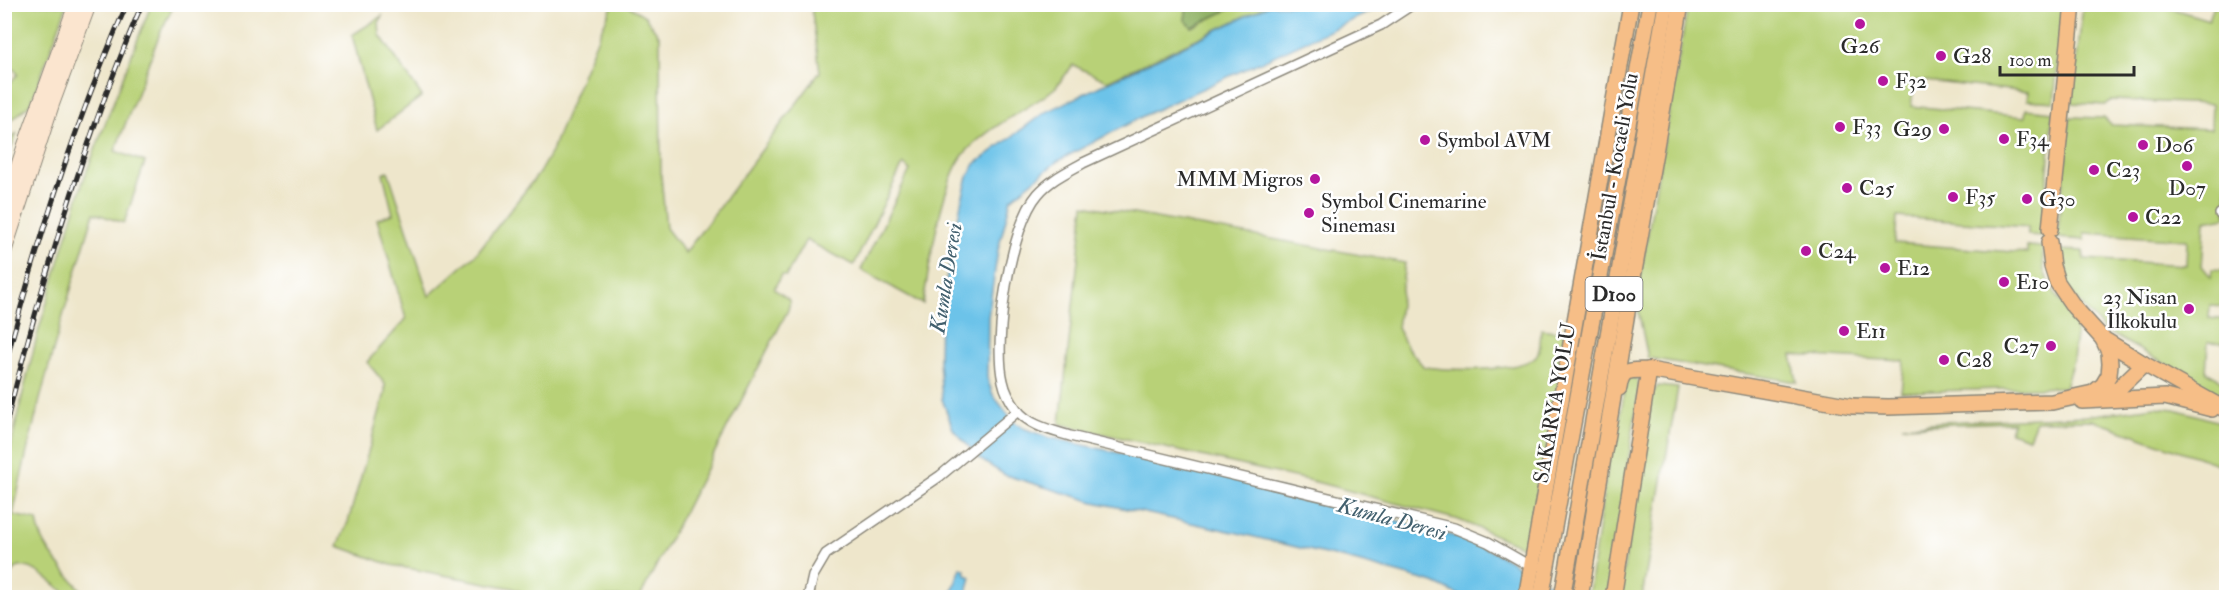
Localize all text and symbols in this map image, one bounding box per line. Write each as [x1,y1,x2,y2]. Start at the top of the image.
marker: G26 [1853,17,1867,31]
place label: G26 [1841,33,1881,60]
scale bar [2000,39,2134,77]
place label: G28 [1953,43,1991,70]
marker: G28 [1934,49,1948,63]
text: 100 m [2009,49,2052,72]
place label: F32 [1895,68,1927,95]
street label: İstanbul - Kocaeli Yolu [1585,71,1645,263]
marker: F32 [1876,74,1890,88]
place label: F33 [1852,114,1881,141]
place label: G29 [1893,116,1932,143]
marker: F33 [1833,120,1847,134]
marker: G29 [1937,122,1951,136]
place label: F34 [2016,126,2050,153]
place label: Symbol AVM [1437,127,1551,154]
marker: F34 [1997,132,2011,146]
place label: D06 [2155,132,2195,159]
marker: Symbol AVM [1418,133,1432,147]
marker: D06 [2136,138,2150,152]
place label: C23 [2106,157,2140,184]
marker: D07 [2180,159,2194,173]
marker: C23 [2087,163,2101,177]
place label: MMM Migros [1176,166,1303,193]
marker: MMM Migros [1308,172,1322,186]
place label: C25 [1859,175,1895,202]
place label: D07 [2168,175,2206,202]
marker: C25 [1840,181,1854,195]
place label: F35 [1965,184,1996,211]
place label: G30 [2039,186,2075,213]
place label: Symbol Cinemarine Sineması [1321,188,1487,239]
marker: F35 [1946,190,1960,204]
marker: G30 [2020,192,2034,206]
place label: C22 [2145,204,2182,231]
marker: Symbol Cinemarine Sineması [1302,206,1316,220]
marker: C22 [2126,210,2140,224]
water label: Kumla Deresi [923,221,969,336]
place label: C24 [1818,238,1857,265]
marker: C24 [1799,244,1813,258]
place label: E12 [1897,255,1930,282]
marker: E12 [1878,261,1892,275]
place label: E10 [2016,269,2049,296]
marker: E10 [1997,275,2011,289]
road number: D100 [1586,277,1642,311]
place label: 23 Nisan İlkokulu [2103,284,2177,335]
marker: 23 Nisan İlkokulu [2182,302,2196,316]
place label: E11 [1856,318,1886,345]
street label: SAKARYA YOLU [1528,320,1582,485]
marker: E11 [1837,324,1851,338]
place label: C27 [2003,333,2039,360]
marker: C27 [2044,339,2058,353]
place label: C28 [1956,347,1992,374]
marker: C28 [1937,353,1951,367]
water label: Kumla Deresi [1334,491,1450,547]

